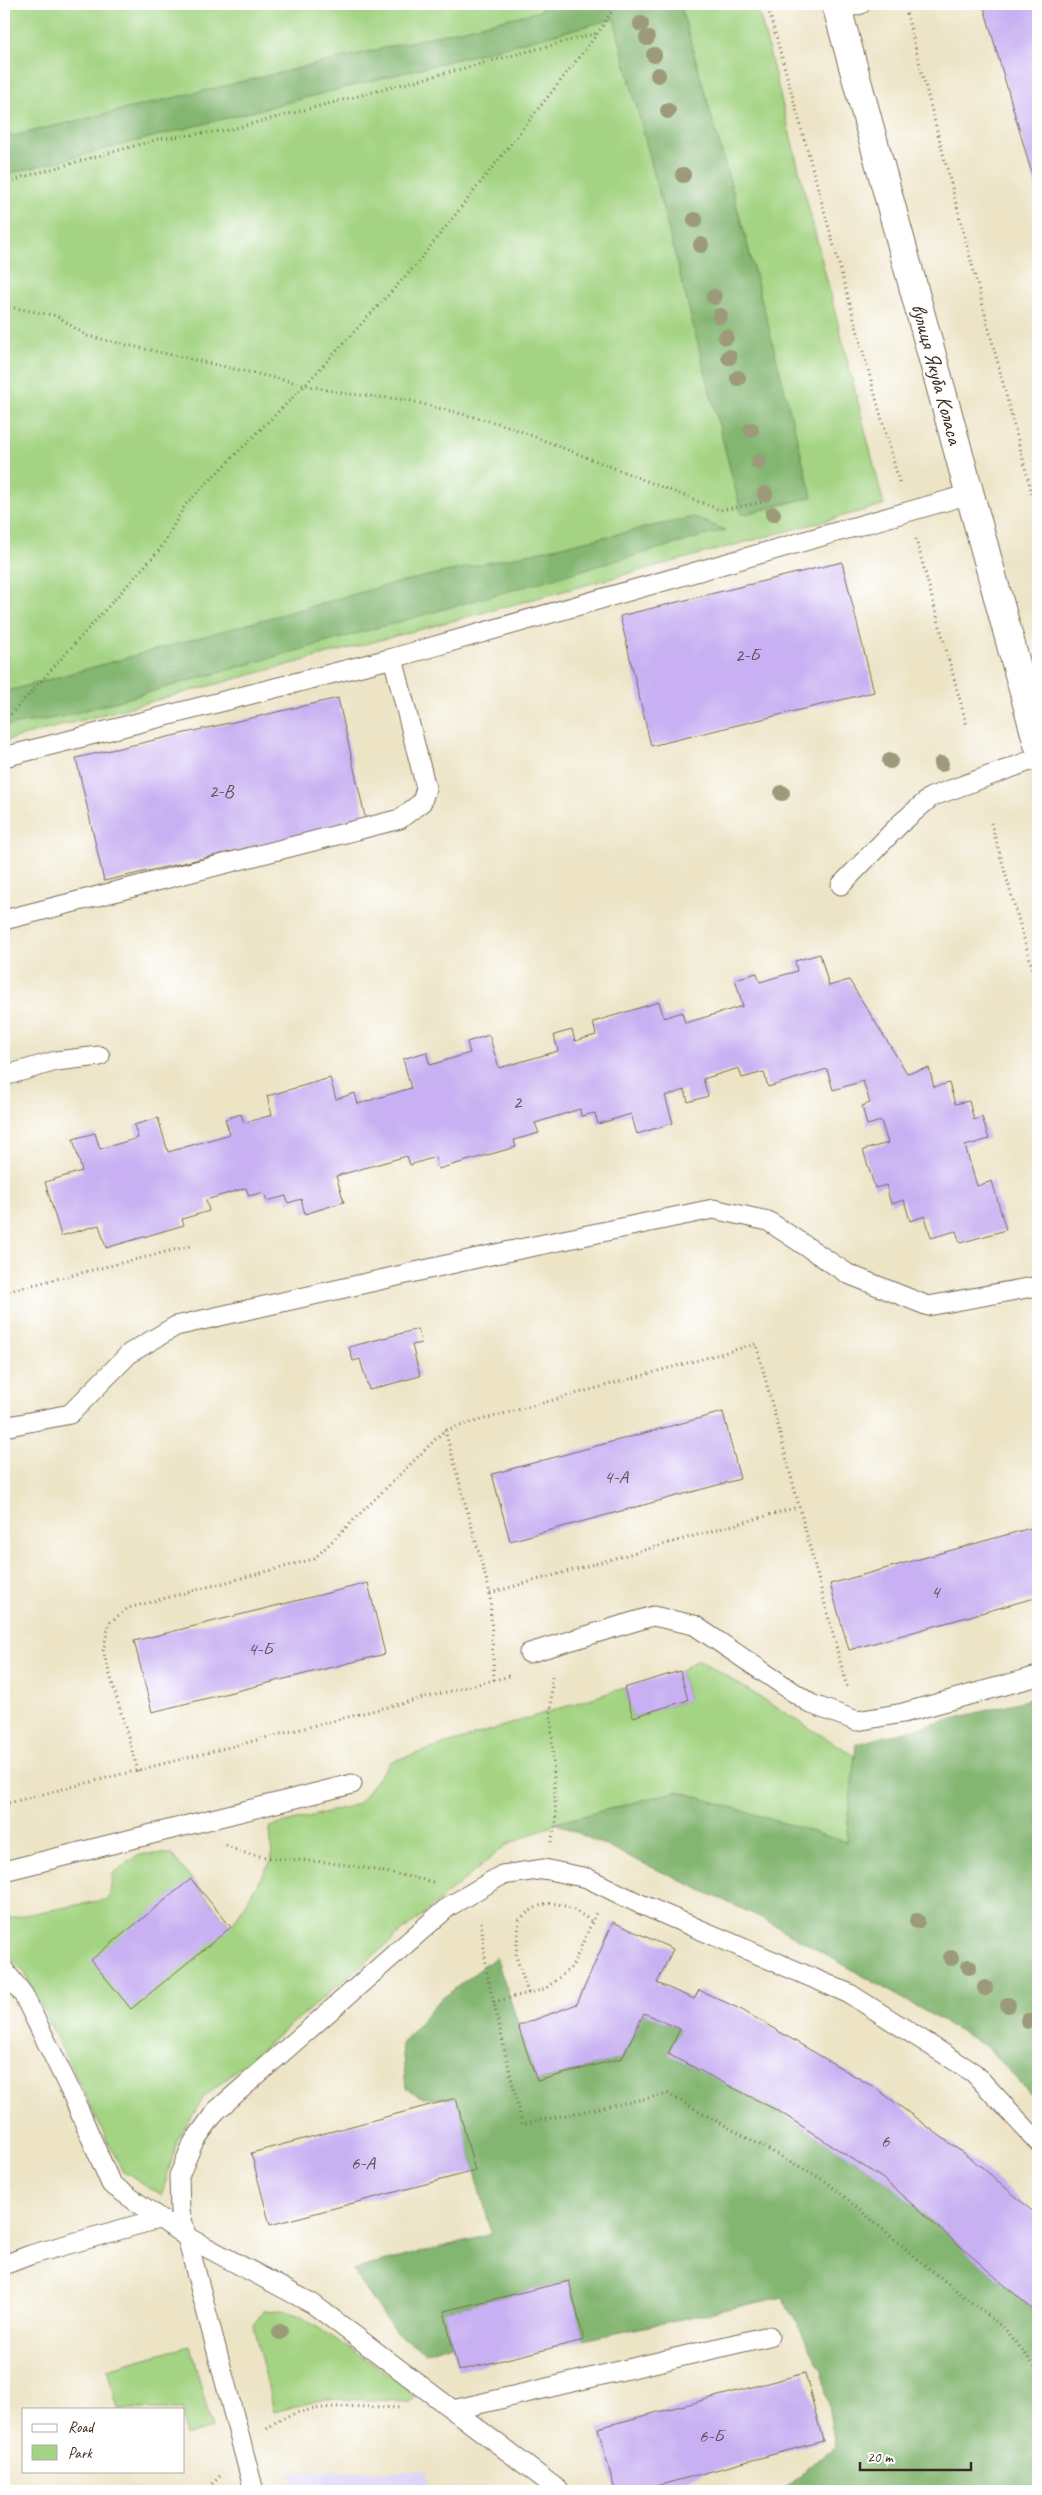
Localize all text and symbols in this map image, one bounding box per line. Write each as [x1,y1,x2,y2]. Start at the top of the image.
street label: вулиця Якуба Коласа [906,301,969,449]
house number: 2-Б [735,643,763,667]
house number: 2-В [209,779,235,803]
house number: 2 [513,1090,523,1114]
house number: 4-А [604,1465,630,1489]
house number: 4 [931,1580,942,1604]
house number: 4-Б [248,1637,276,1661]
house number: 6 [881,2129,891,2153]
house number: 6-А [351,2151,377,2175]
legend [22,2408,185,2472]
text: Road [68,2418,95,2437]
house number: 6-Б [699,2424,727,2448]
scale bar [860,2440,971,2472]
text: Park [68,2444,93,2463]
text: 20 m [867,2448,894,2467]

